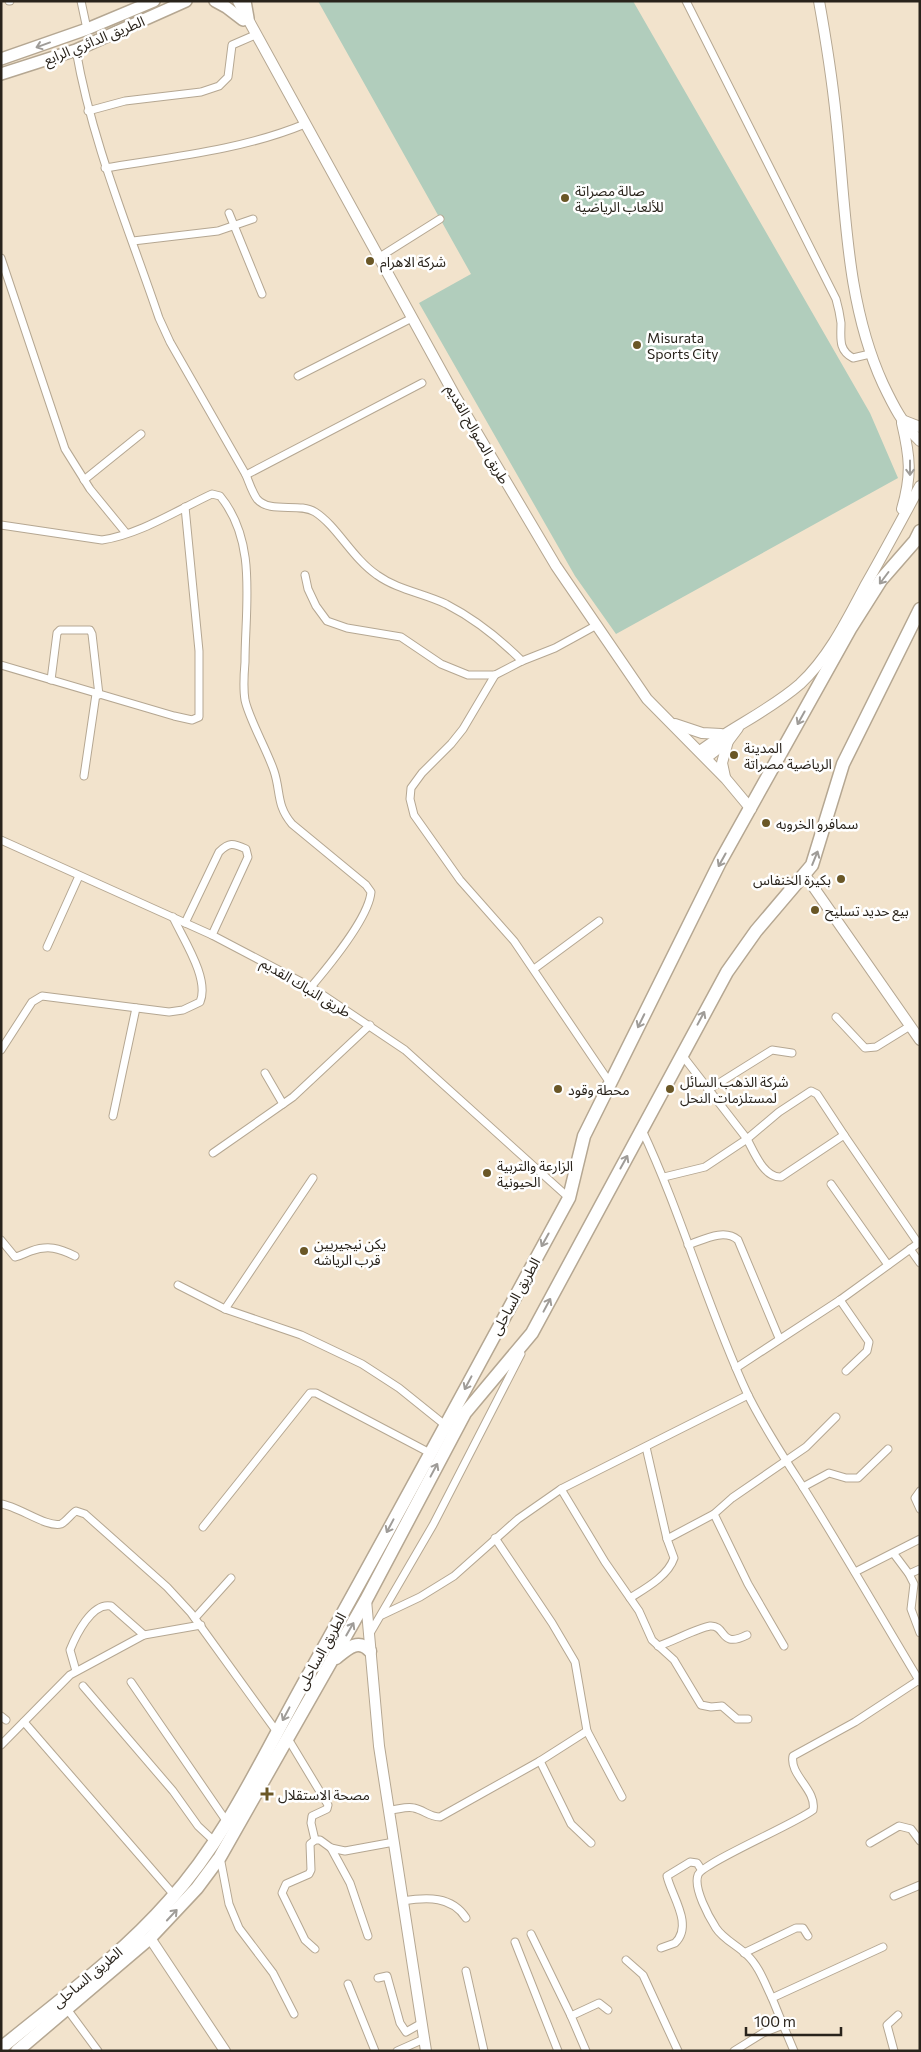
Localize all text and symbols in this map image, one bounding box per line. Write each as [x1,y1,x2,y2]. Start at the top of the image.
street label: الطريق الدائري الرابع [41,12,148,71]
one-way arrow [36,41,52,50]
place label: صالة مصراتة للألعاب الرياضية [575,182,664,216]
marker: صالة مصراتة للألعاب الرياضية [559,192,571,204]
place label: شركة الاهرام [380,253,446,273]
marker: شركة الاهرام [364,255,376,267]
place label: Misurata Sports City [647,329,718,362]
marker: Misurata Sports City [631,339,643,351]
street label: طريق الصوالح القديم [440,381,513,488]
one-way arrow [905,459,915,475]
one-way arrow [878,571,889,584]
one-way arrow [796,710,805,725]
place label: المدينة الرياضية مصراتة [744,739,832,773]
marker: المدينة الرياضية مصراتة [728,749,740,761]
place label: سمافرو الخروبه [776,815,858,833]
marker: سمافرو الخروبه [760,817,772,829]
one-way arrow [810,851,820,866]
one-way arrow [716,852,726,866]
place label: بكيرة الخنفاس [753,871,831,889]
marker: بكيرة الخنفاس [835,873,847,885]
place label: بيع حديد تسليح [825,902,909,922]
marker: بيع حديد تسليح [809,904,821,916]
street label: طريق النباك القديم [256,953,354,1023]
one-way arrow [696,1011,706,1026]
one-way arrow [636,1013,646,1028]
place label: شركة الذهب السائل لمستلزمات النحل [680,1073,789,1107]
place label: محطة وقود [568,1081,630,1099]
marker: محطة وقود [552,1083,564,1095]
marker: شركة الذهب السائل لمستلزمات النحل [664,1083,676,1095]
one-way arrow [619,1154,629,1169]
place label: الزارعة والتربية الحيونية [497,1157,573,1191]
marker: الزارعة والتربية الحيونية [481,1167,493,1179]
one-way arrow [540,1233,550,1247]
place label: يكن نيجيريين قرب الرياشه [314,1235,386,1269]
marker: يكن نيجيريين قرب الرياشه [298,1245,310,1257]
street label: الطريق الساحلى [487,1254,545,1339]
one-way arrow [542,1297,552,1312]
one-way arrow [463,1375,472,1390]
one-way arrow [430,1464,440,1478]
one-way arrow [385,1518,395,1533]
street label: الطريق الساحلى [293,1609,351,1694]
one-way arrow [345,1623,355,1637]
one-way arrow [281,1706,290,1721]
place label: مصحة الاستقلال [278,1786,370,1804]
marker: مصحة الاستقلال [260,1787,274,1801]
one-way arrow [166,1909,178,1922]
street label: الطريق الساحلى [49,1943,127,2013]
scale bar [746,2004,841,2036]
text: 100 m [754,2012,796,2030]

